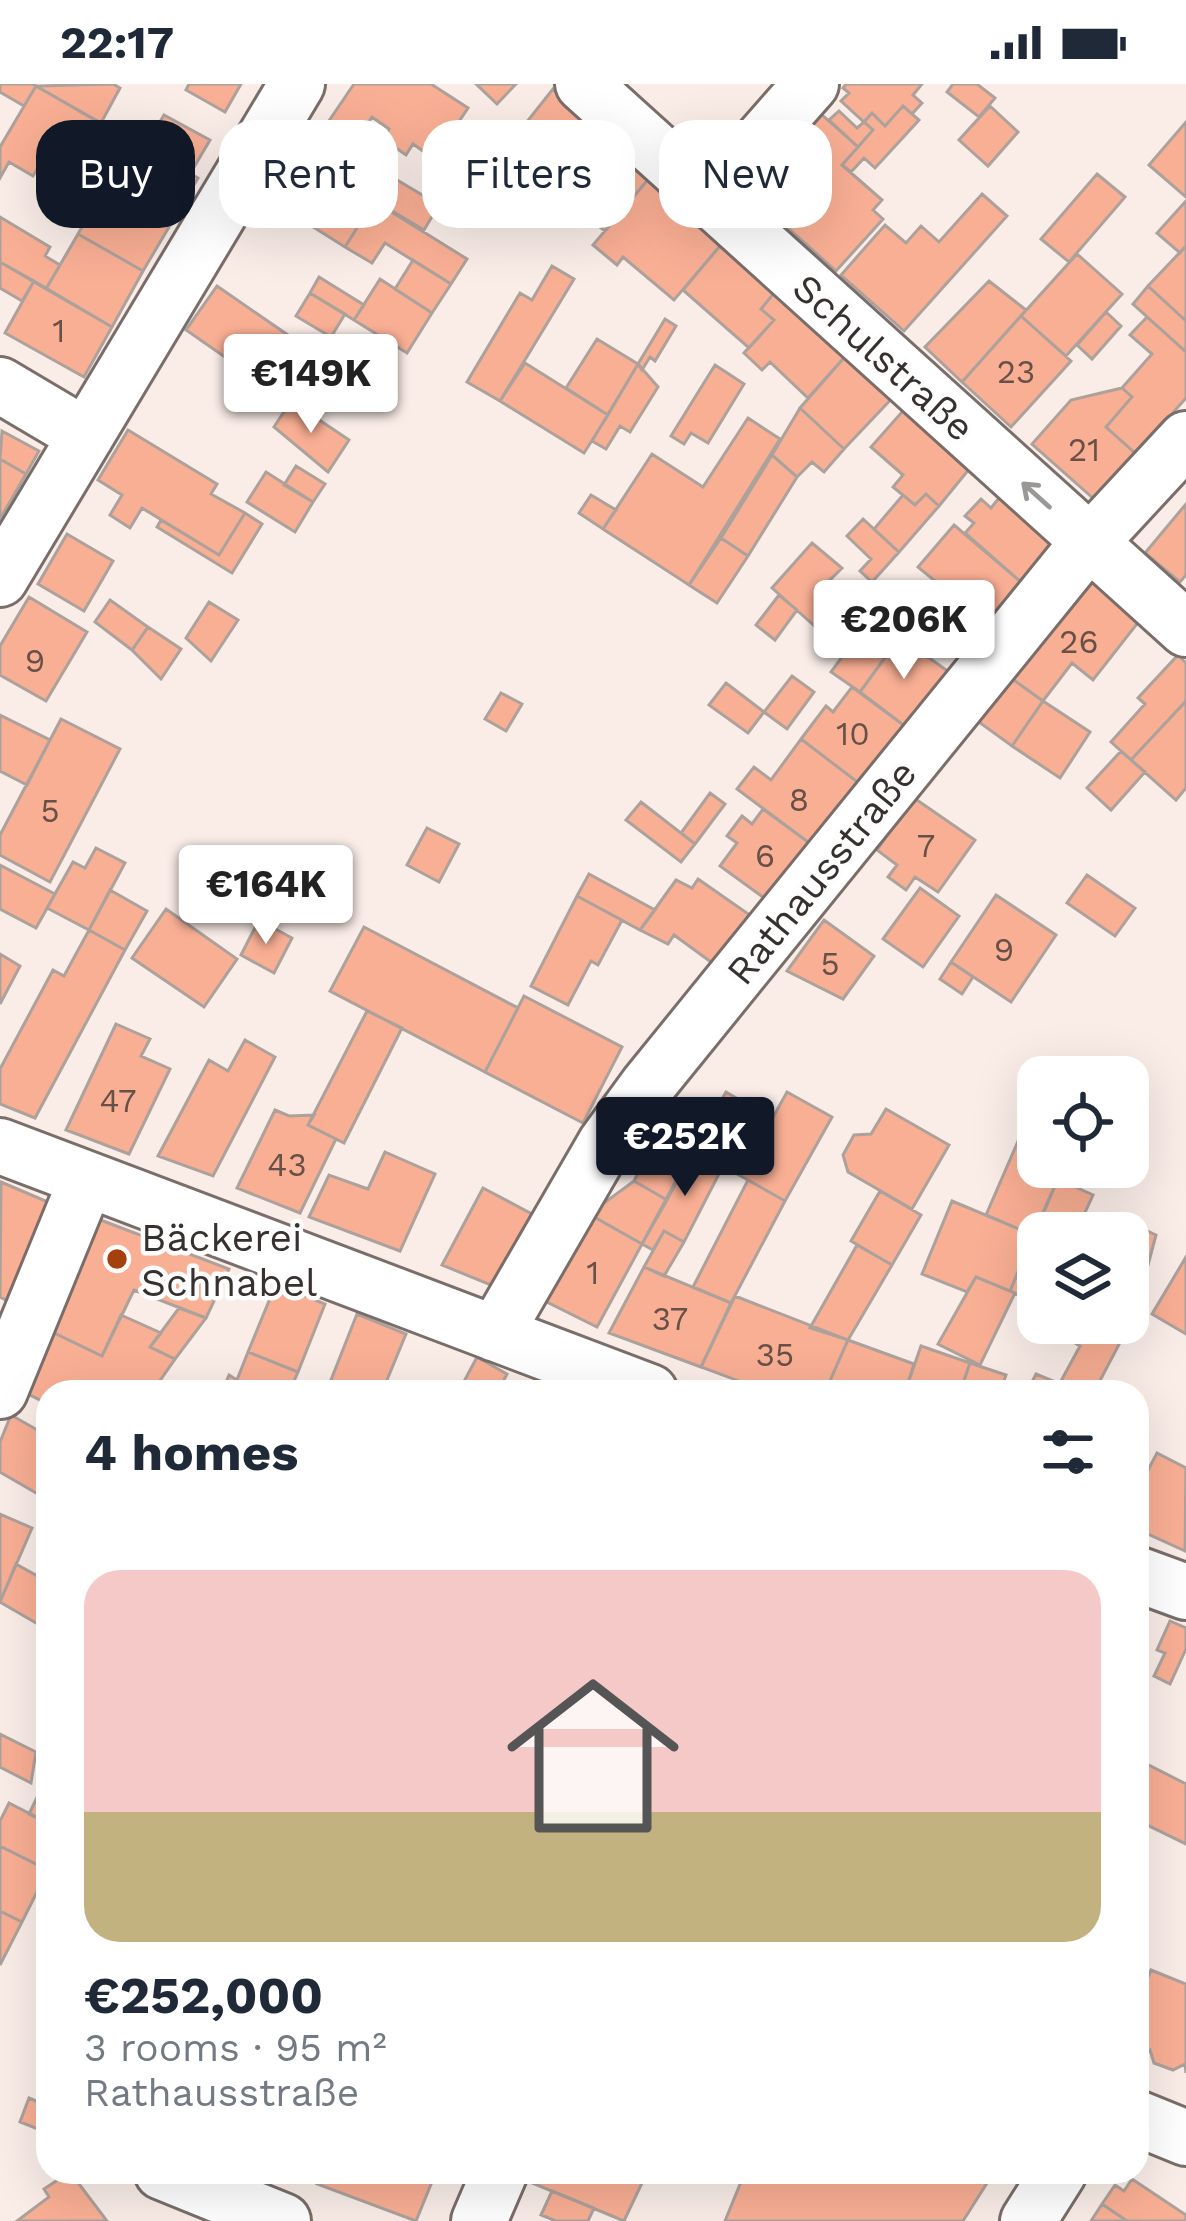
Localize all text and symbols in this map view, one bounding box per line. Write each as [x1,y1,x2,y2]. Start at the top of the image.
text: 22:17 [60,16,174,69]
chip: Buy [36,120,195,228]
chip: Rent [219,120,398,228]
chip: Filters [422,120,635,228]
chip: New [659,120,832,228]
street label: Schulstraße [784,264,983,450]
house number: 1 [53,311,65,350]
pin: €149K [227,334,395,436]
text: €149K [251,350,371,395]
house number: 23 [997,352,1035,391]
house number: 21 [1068,430,1100,469]
one-way arrow [1022,482,1052,509]
pin: €206K [820,580,988,682]
text: €206K [841,596,967,641]
house number: 26 [1059,622,1099,661]
house number: 9 [25,641,45,680]
house number: 10 [836,714,870,753]
street label: Rathausstraße [717,751,926,993]
house number: 8 [789,780,809,819]
house number: 5 [40,791,60,830]
house number: 7 [917,826,935,865]
house number: 6 [755,836,775,875]
pin: €164K [182,845,350,947]
text: €164K [206,861,326,906]
house number: 9 [994,930,1014,969]
house number: 5 [820,944,840,983]
map controls [1017,1056,1149,1344]
button: locate [1017,1056,1149,1188]
house number: 47 [99,1081,137,1120]
pin: €252K [601,1097,769,1199]
text: €252K [623,1113,747,1158]
house number: 43 [267,1145,307,1184]
button: layers [1017,1212,1149,1344]
place label: Bäckerei Schnabel [141,1215,317,1305]
marker: Bäckerei Schnabel [104,1246,130,1272]
house number: 1 [587,1253,599,1292]
house number: 37 [652,1299,688,1338]
house number: 35 [756,1335,794,1374]
icon: filters [1035,1419,1101,1485]
text: 4 homes [84,1423,298,1482]
icon: home [485,1648,701,1864]
text: €252,000 [84,1966,323,2025]
text: 3 rooms · 95 m² [84,2025,387,2070]
text: Rathausstraße [84,2070,359,2115]

